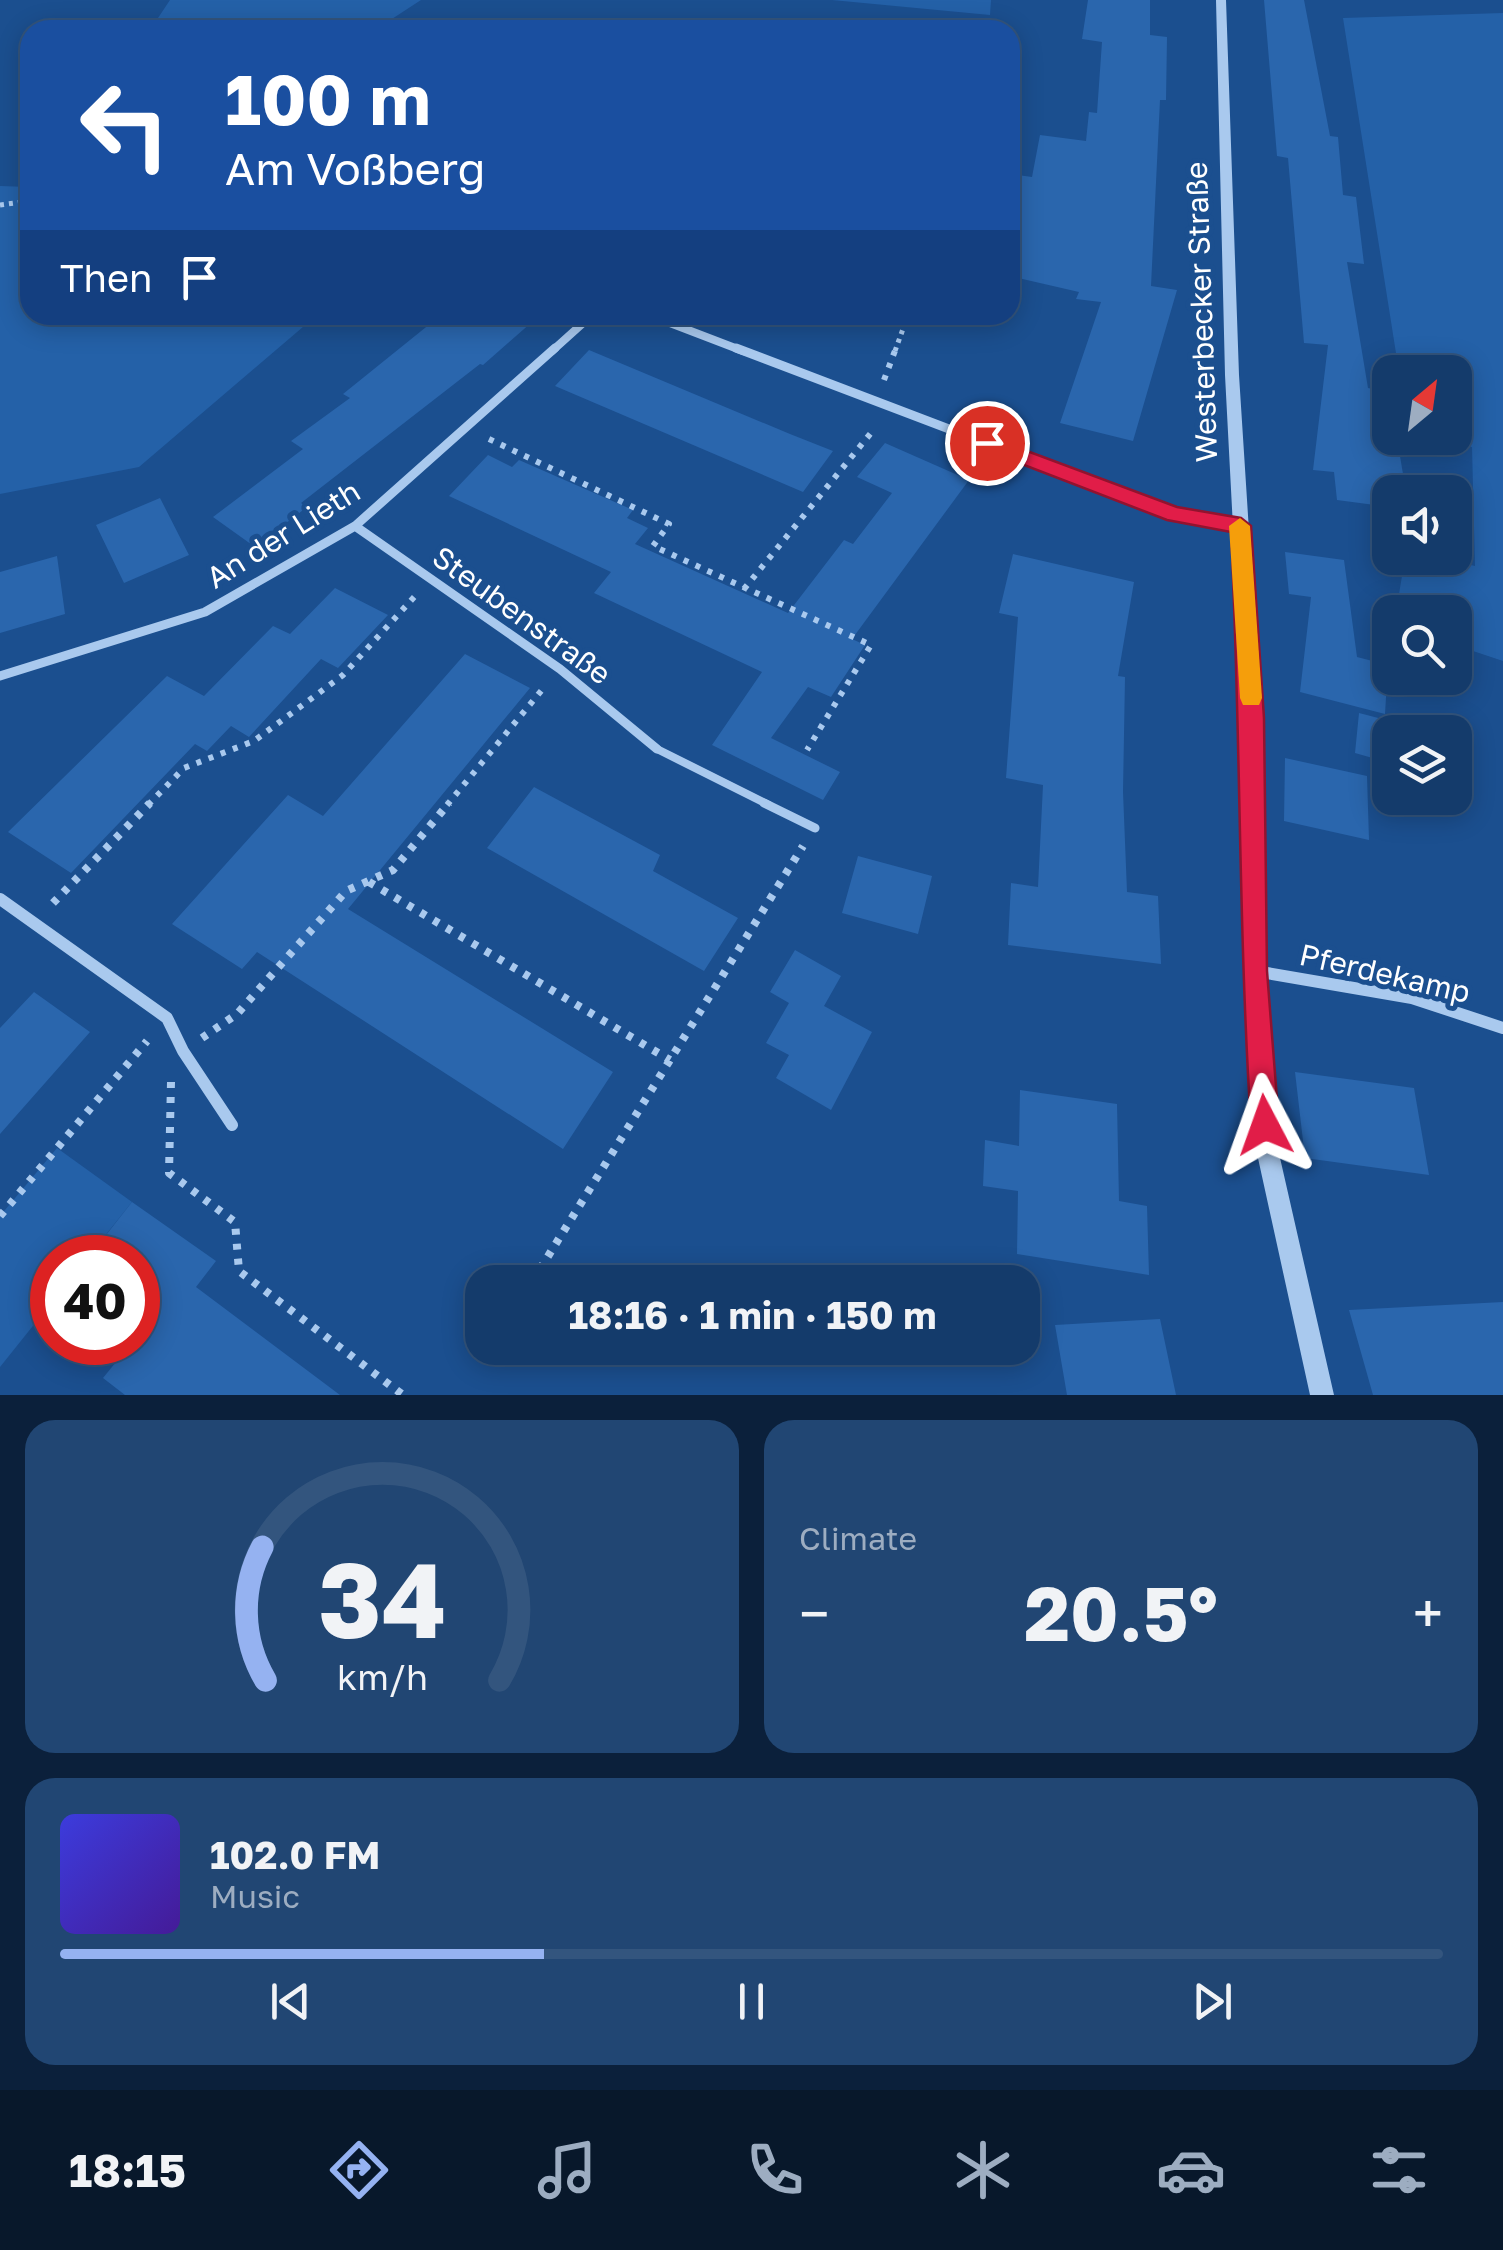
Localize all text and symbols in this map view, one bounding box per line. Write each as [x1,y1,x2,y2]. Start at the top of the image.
text: 100 m [225,56,431,140]
icon: left [60,60,190,190]
text: Am Voßberg [225,141,485,195]
street label: Westerbecker Straße [1178,161,1224,463]
icon: arrive [172,250,227,305]
text: Then [60,255,152,300]
north arrow [1372,355,1472,455]
map controls [1372,355,1472,815]
pin [945,401,1030,486]
icon: arrive [960,416,1015,471]
street label: An der Lieth [200,473,366,595]
button: sound [1372,475,1472,575]
street label: Steubenstraße [426,538,618,692]
button: search [1372,595,1472,695]
button: layers [1372,715,1472,815]
street label: Pferdekamp [1296,936,1474,1010]
position arrow [1213,1073,1317,1177]
speed limit sign: 40 [30,1235,160,1365]
text: 18:16 · 1 min · 150 m [569,1292,937,1337]
text: Climate [799,1519,917,1557]
text: 34 [318,1536,446,1661]
text: 20.5° [1024,1567,1218,1658]
text: − [799,1580,829,1646]
text: + [1413,1580,1443,1646]
text: km/h [337,1655,427,1698]
text: 102.0 FM [210,1832,380,1877]
text: Music [210,1877,300,1915]
icon: previous [263,1974,318,2029]
icon: pause [724,1974,779,2029]
icon: next [1185,1974,1240,2029]
icon: directions [324,2135,394,2205]
icon: music [532,2135,602,2205]
icon: phone [740,2135,810,2205]
icon: climate [948,2135,1018,2205]
icon: car [1156,2135,1226,2205]
icon: filters [1364,2135,1434,2205]
text: 18:15 [69,2143,186,2197]

